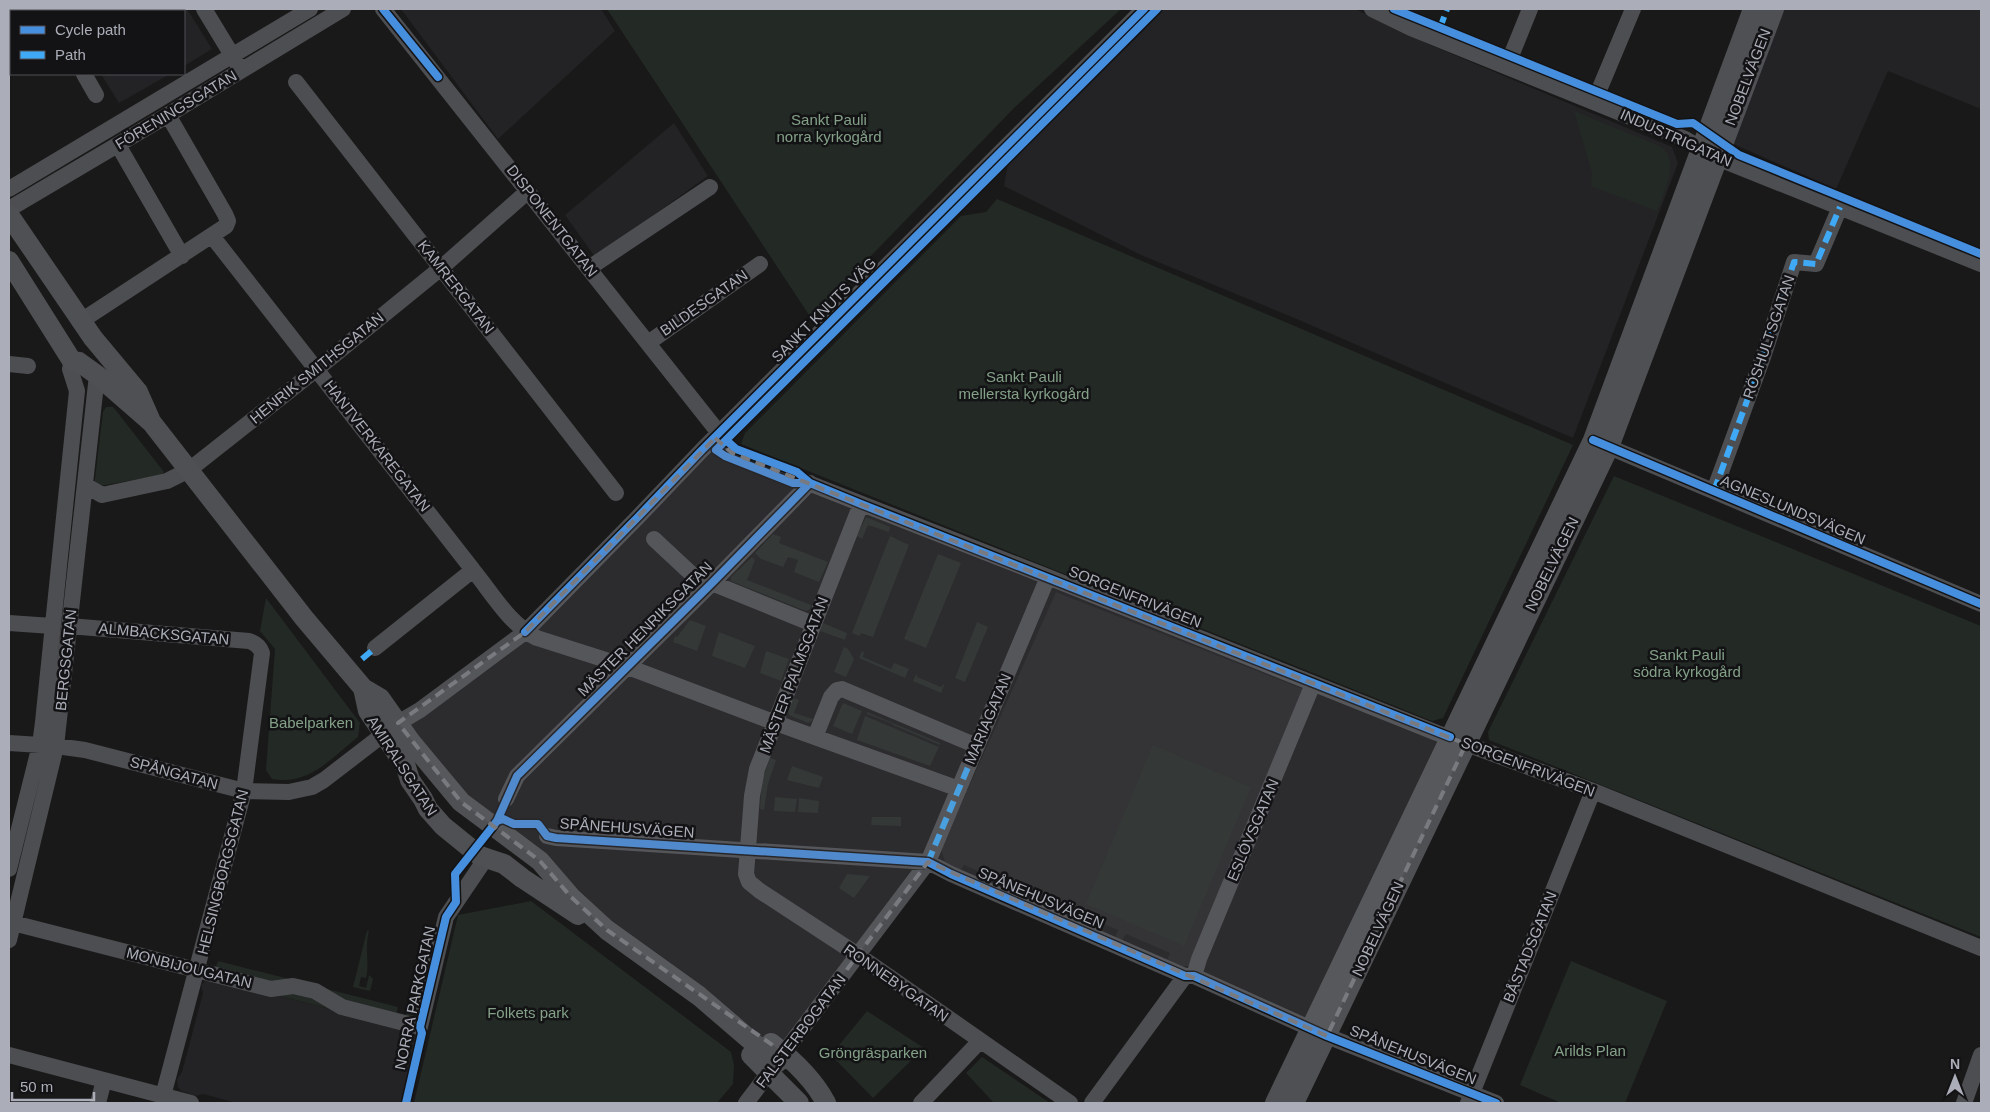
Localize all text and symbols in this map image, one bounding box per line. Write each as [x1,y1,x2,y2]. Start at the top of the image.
legend [10,10,185,75]
text: Cycle path [55,21,126,38]
street label: NOBELVÄGEN [1721,26,1774,128]
text: Path [55,46,86,63]
street label: FÖRENINGSGATAN [112,67,240,153]
street label: INDUSTRIGATAN [1618,105,1735,170]
park label: Sankt Pauli norra kyrkogård [776,111,882,145]
street label: DISPONENTGATAN [504,161,601,280]
street label: KAMRERGATAN [415,237,498,337]
street label: SANKT KNUTS VÄG [768,254,879,365]
street label: BILDESGATAN [657,266,751,339]
street label: RÖSHULTSGATAN [1739,273,1798,401]
street label: HENRIK SMITHSGATAN [246,308,387,427]
park label: Sankt Pauli mellersta kyrkogård [959,368,1089,402]
street label: HANTVERKAREGATAN [321,377,434,515]
street label: AGNESLUNDSVÄGEN [1718,471,1868,548]
street label: NOBELVÄGEN [1521,514,1582,613]
street label: MÄSTER HENRIKSGATAN [574,558,715,699]
street label: SORGENFRIVÄGEN [1066,562,1204,631]
street label: MÄSTER PALMSGATAN [756,594,831,755]
street label: BERGSGATAN [52,608,79,712]
street label: ALMBACKSGATAN [98,619,230,648]
park label: Sankt Pauli södra kyrkogård [1633,646,1741,680]
street label: MARIAGATAN [961,671,1014,767]
street label: AMIRALSGATAN [364,713,441,819]
park label: Babelparken [269,714,353,731]
street label: SORGENFRIVÄGEN [1459,733,1597,800]
street label: SPÅNGATAN [128,753,220,792]
street label: ESLÖVSGATAN [1223,776,1282,884]
street label: HELSINGBORGSGATAN [194,788,251,956]
street label: SPÅNEHUSVÄGEN [559,814,695,841]
street label: SPÅNEHUSVÄGEN [976,863,1107,932]
street label: NOBELVÄGEN [1348,879,1407,979]
street label: BÅSTADSGATAN [1499,889,1560,1005]
street label: NORRA PARKGATAN [391,924,438,1071]
street label: RONNEBYGATAN [841,940,952,1025]
street label: MONBIJOUGATAN [125,944,254,991]
street label: FALSTERBOGATAN [752,971,849,1091]
park label: Folkets park [487,1004,569,1021]
street label: SPÅNEHUSVÄGEN [1347,1021,1479,1088]
park label: Arilds Plan [1554,1042,1626,1059]
park label: Gröngräsparken [819,1044,927,1061]
north arrow [1930,1052,1980,1102]
text: N [1950,1056,1960,1072]
scale bar [12,1070,95,1102]
text: 50 m [20,1078,53,1095]

